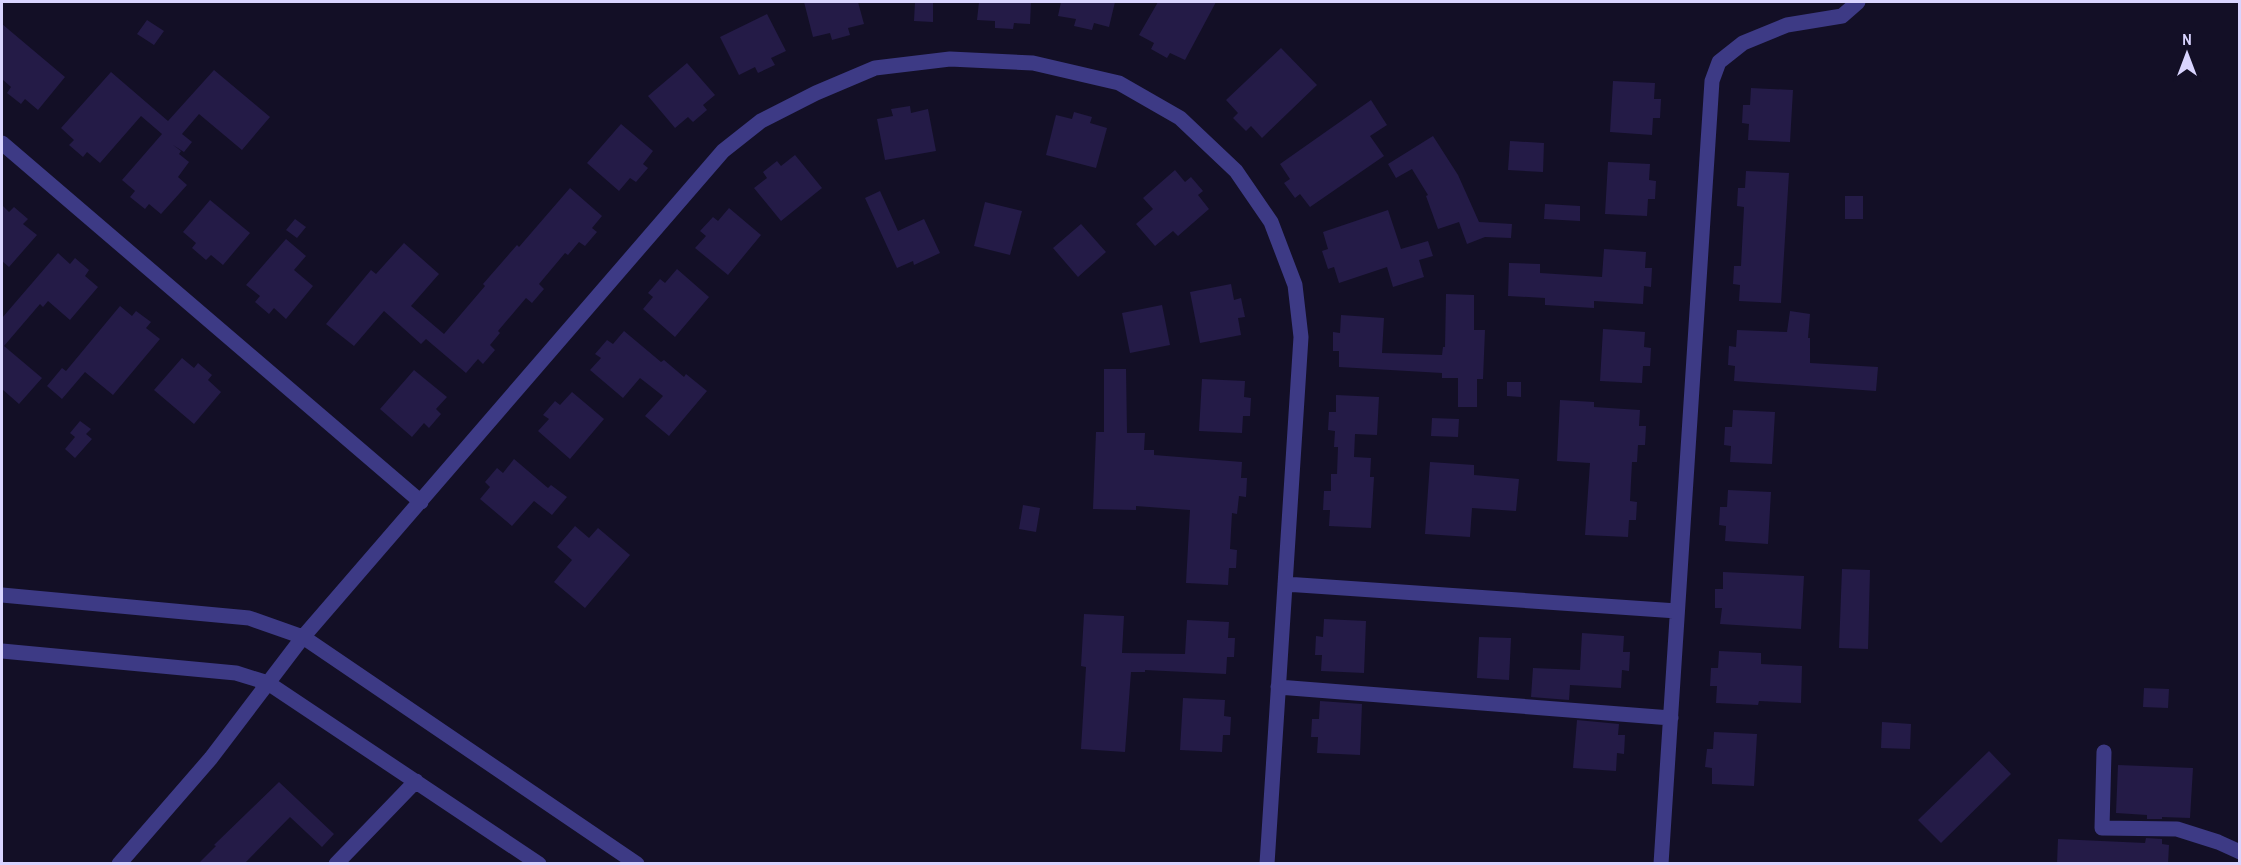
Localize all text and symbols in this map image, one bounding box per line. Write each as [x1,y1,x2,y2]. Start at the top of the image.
north arrow [2157,24,2217,84]
text: N [2182,28,2192,50]

